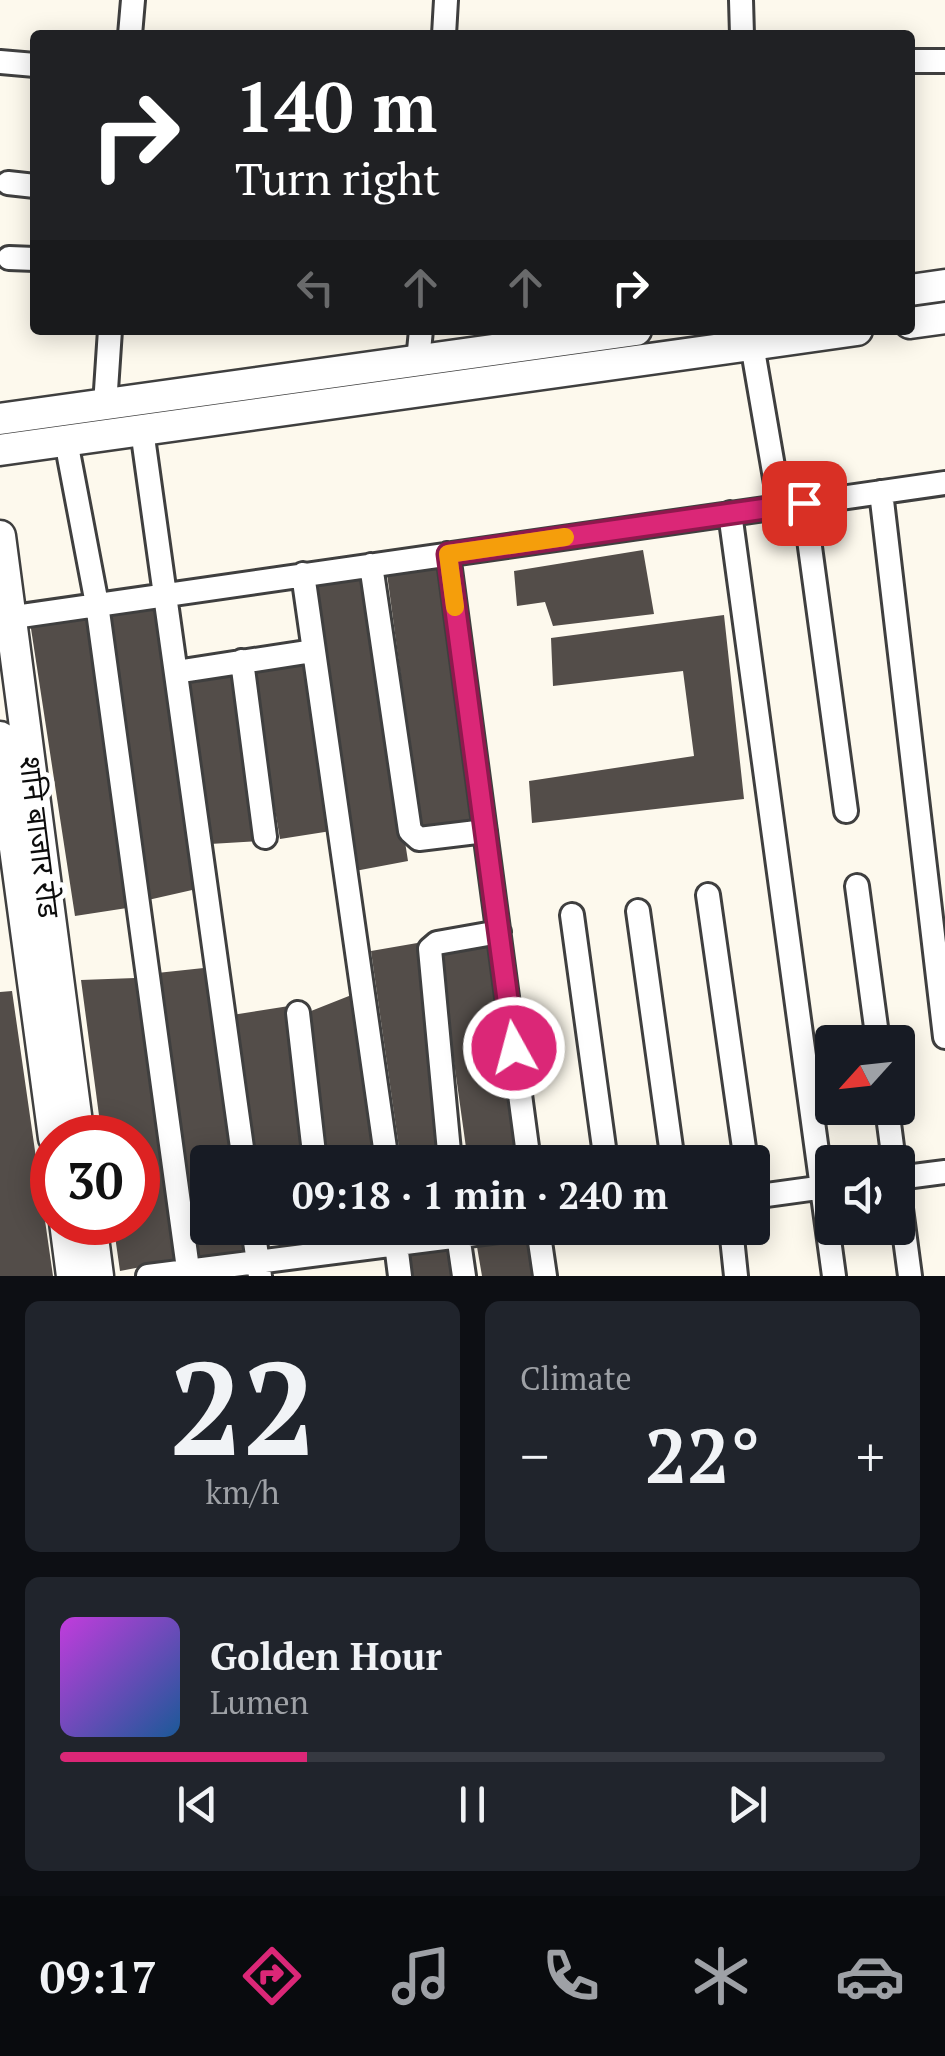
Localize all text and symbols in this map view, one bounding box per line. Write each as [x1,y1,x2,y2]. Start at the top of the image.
text: 140 m [235,59,437,152]
icon: right [70,70,200,200]
text: Turn right [235,148,440,208]
icon: left [288,260,343,315]
icon: ahead [393,260,448,315]
icon: ahead [498,260,553,315]
icon: right [603,260,658,315]
pin [762,461,847,546]
icon: arrive [777,476,832,531]
street label: शनि बाजार रोड [10,754,70,921]
position arrow [462,996,566,1100]
north arrow [815,1025,915,1125]
map controls [815,1025,915,1245]
speed limit sign: 30 [30,1115,160,1245]
button: sound [815,1145,915,1245]
text: 09:18 · 1 min · 240 m [292,1170,668,1220]
text: 22 [169,1320,316,1492]
text: Climate [520,1357,632,1399]
text: 22° [645,1405,760,1504]
text: − [520,1419,549,1492]
text: + [856,1419,885,1492]
text: km/h [206,1471,279,1513]
text: Golden Hour [210,1631,442,1681]
text: Lumen [210,1681,309,1723]
icon: previous [170,1777,225,1832]
icon: pause [445,1777,500,1832]
icon: next [720,1777,775,1832]
icon: directions [237,1941,307,2011]
icon: music [386,1941,456,2011]
icon: phone [536,1941,606,2011]
icon: climate [686,1941,756,2011]
icon: car [835,1941,905,2011]
text: 09:17 [40,1946,157,2006]

